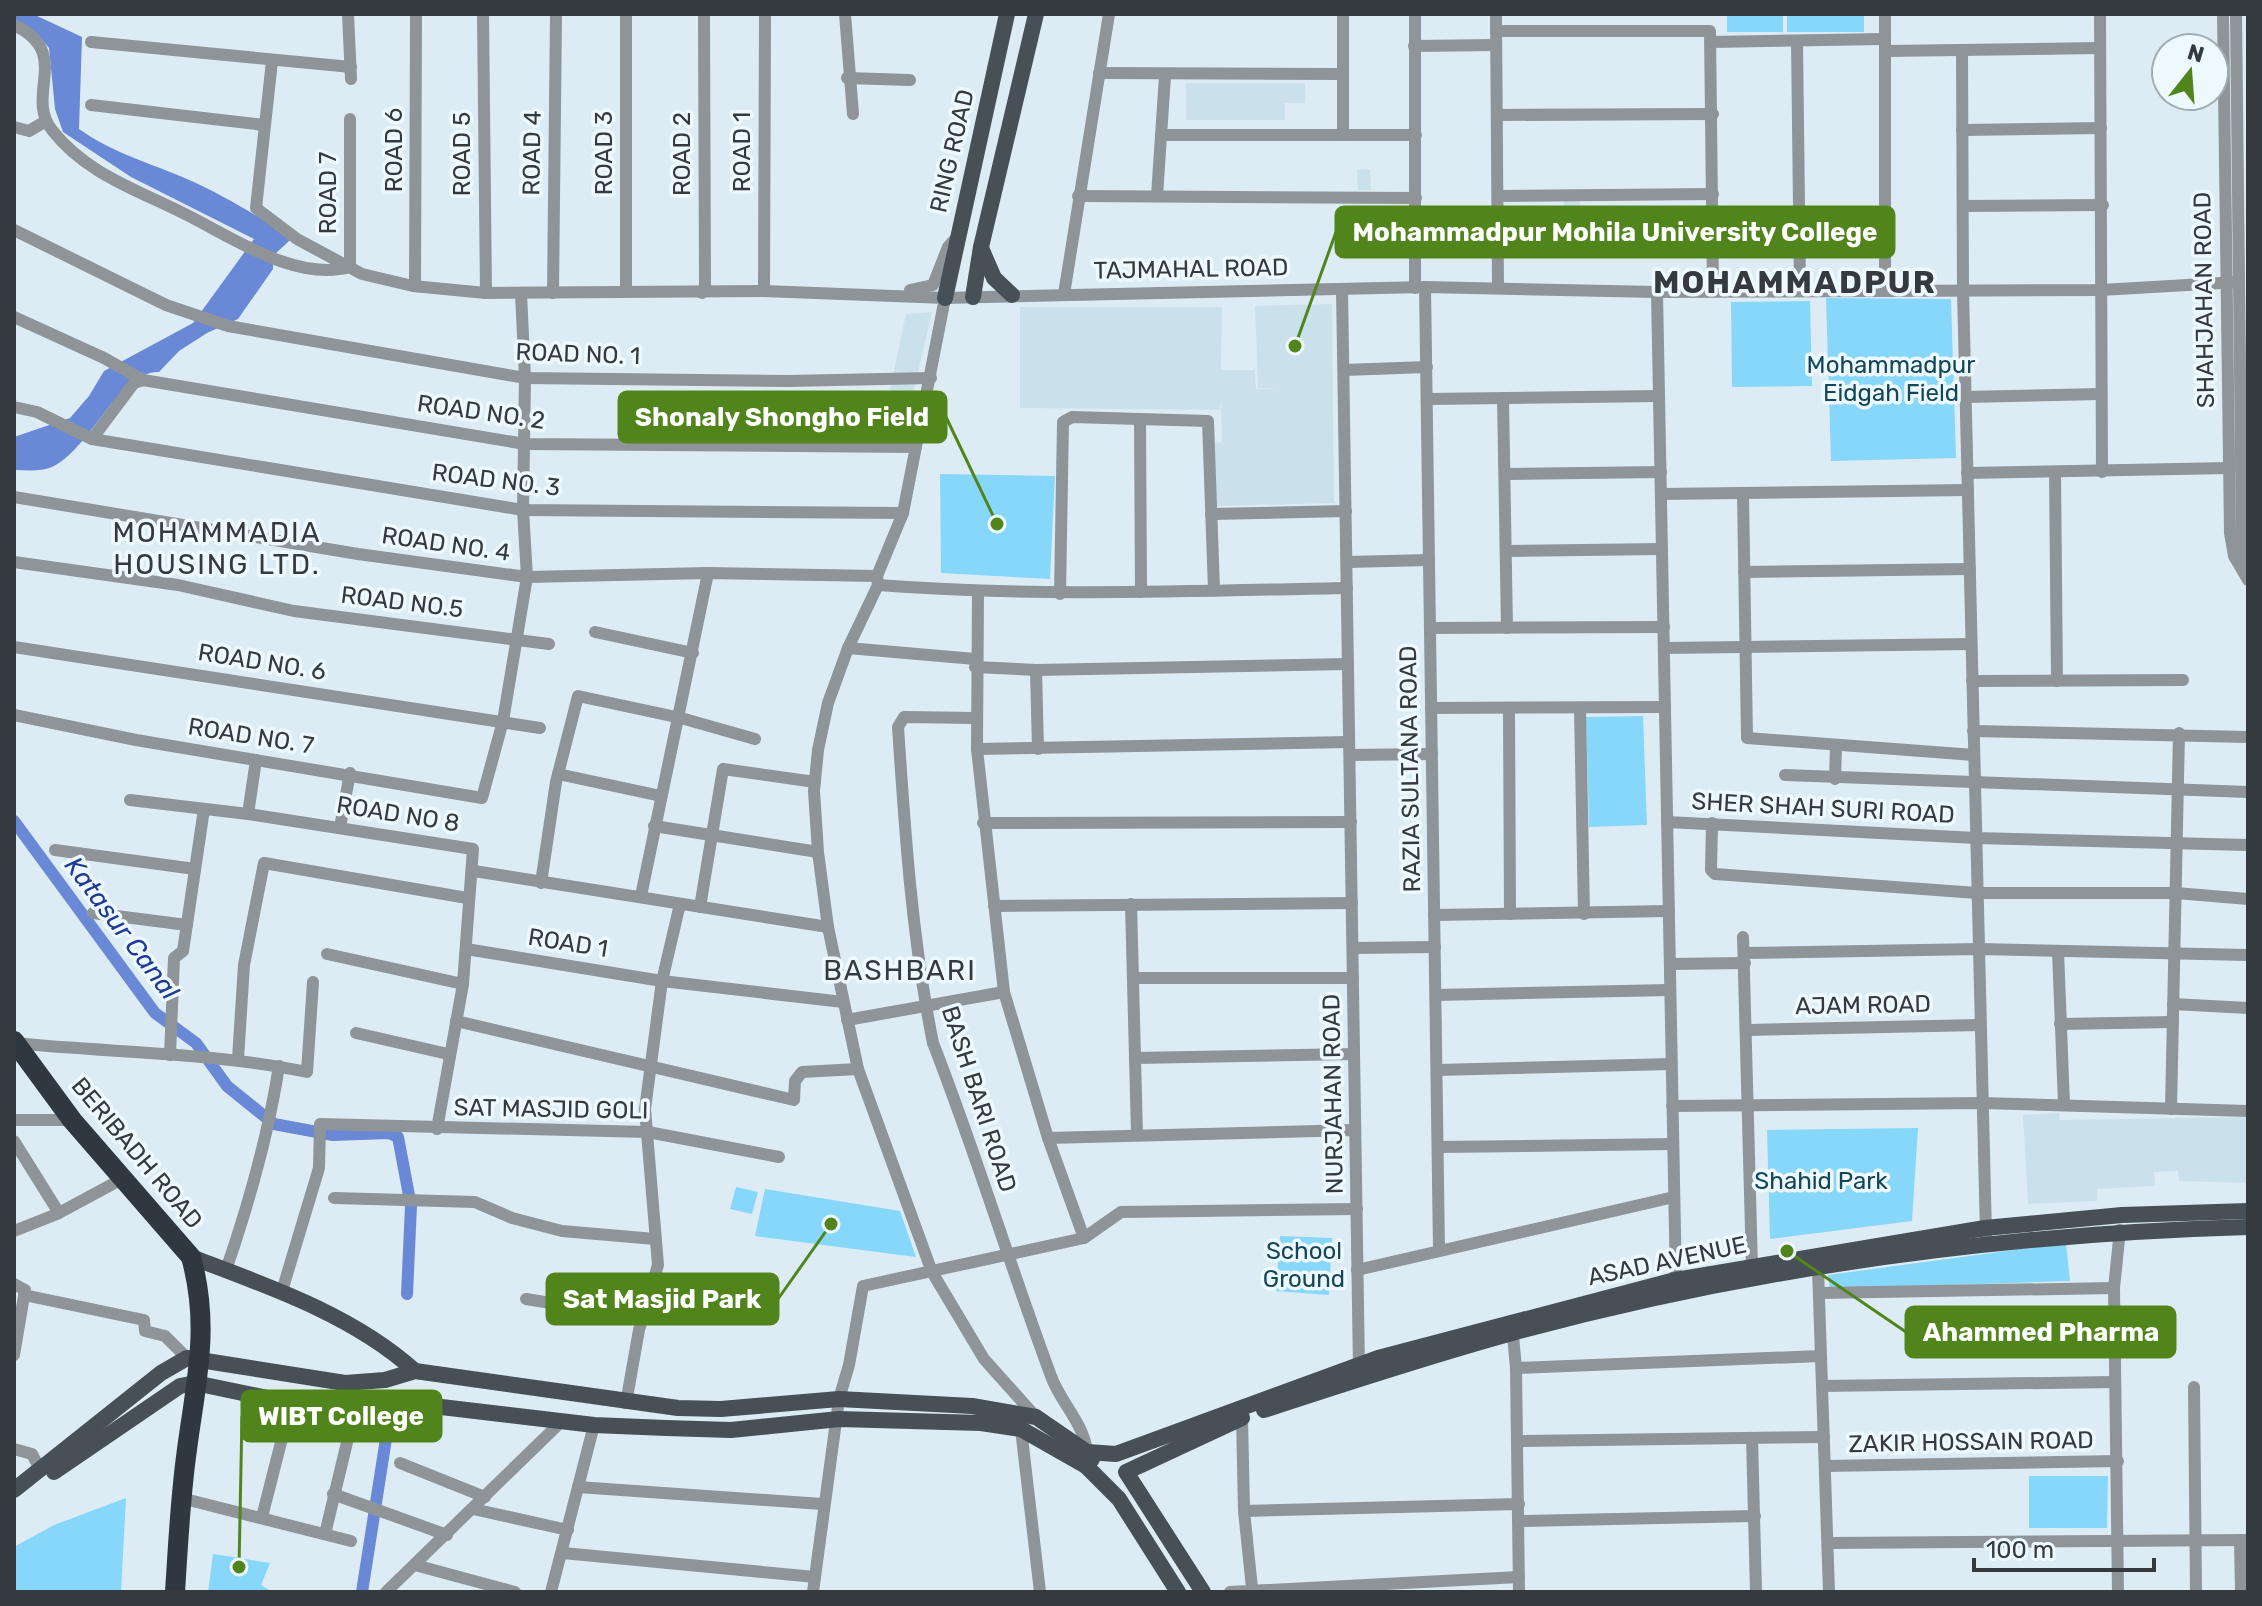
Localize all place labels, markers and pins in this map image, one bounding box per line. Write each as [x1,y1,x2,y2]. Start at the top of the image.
callout: Mohammadpur Mohila University College [1336,207,1894,257]
callout: Shonaly Shongho Field [619,392,946,442]
callout: Sat Masjid Park [547,1274,778,1324]
callout: Ahammed Pharma [1906,1307,2175,1357]
callout: WIBT College [242,1391,441,1441]

